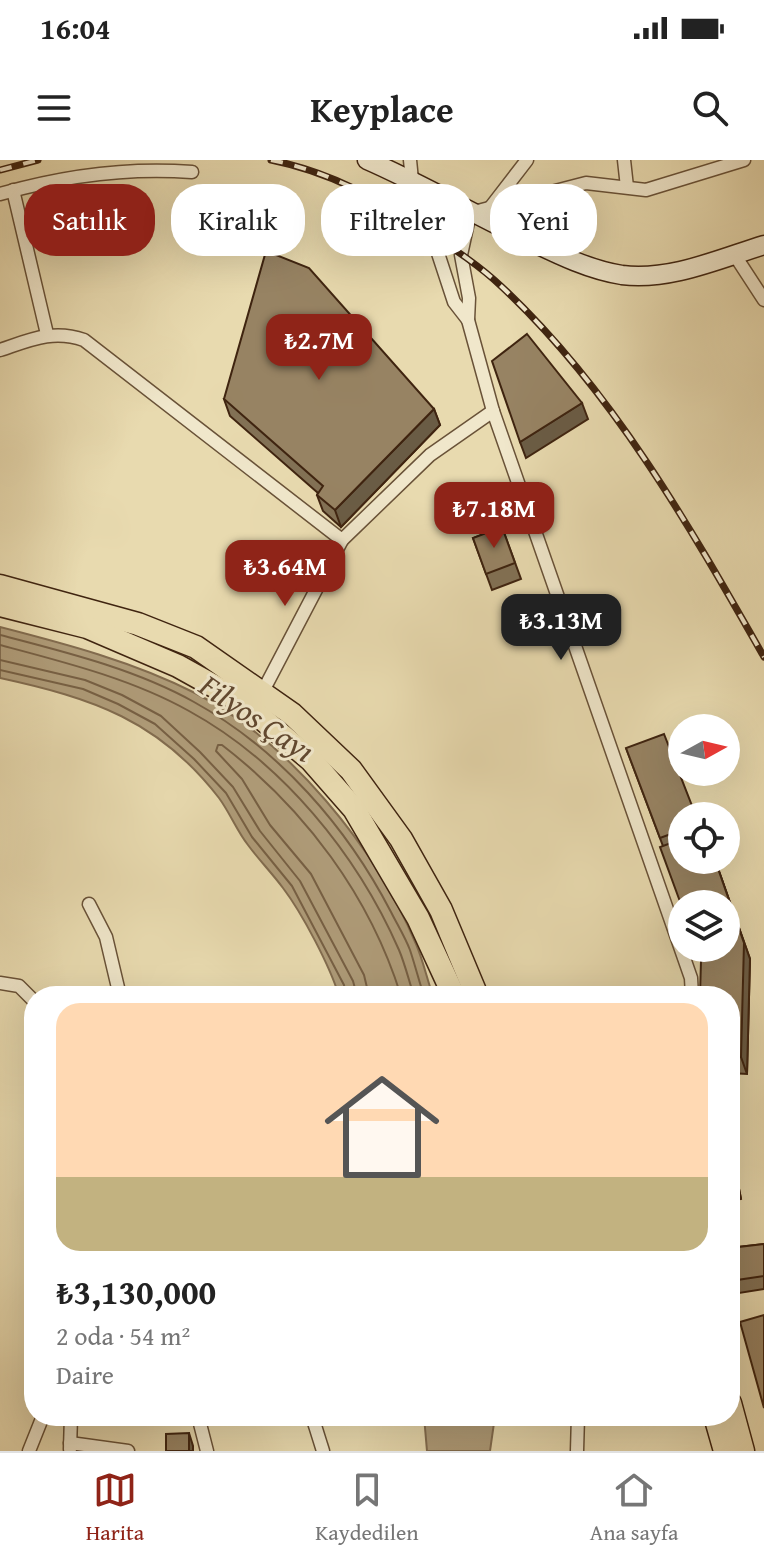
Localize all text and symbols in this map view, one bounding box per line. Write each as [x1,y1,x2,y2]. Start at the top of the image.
text: 16:04 [40,6,111,50]
text: Keyplace [310,82,454,135]
icon: menu [32,86,76,130]
icon: search [688,86,732,130]
chip: Satılık [24,184,155,256]
chip: Kiralık [171,184,305,256]
chip: Filtreler [321,184,474,256]
chip: Yeni [490,184,597,256]
pin: ₺2.7M [263,314,375,382]
text: ₺2.7M [284,320,354,359]
pin: ₺7.18M [429,482,559,550]
text: ₺7.18M [452,488,536,527]
pin: ₺3.64M [220,540,350,608]
text: ₺3.64M [243,546,327,585]
pin: ₺3.13M [496,594,626,662]
text: ₺3.13M [519,600,603,639]
water label: Filyos Çayı [189,661,324,773]
north arrow [668,714,740,786]
map controls [668,714,740,962]
button: locate [668,802,740,874]
button: layers [668,890,740,962]
icon: home [310,1055,454,1199]
text: ₺3,130,000 [56,1267,216,1316]
text: 2 oda · 54 m² [56,1316,190,1355]
text: Daire [56,1355,114,1394]
tab: Harita [86,1468,144,1548]
tab: Kaydedilen [315,1468,419,1548]
tab: Ana sayfa [590,1468,678,1548]

